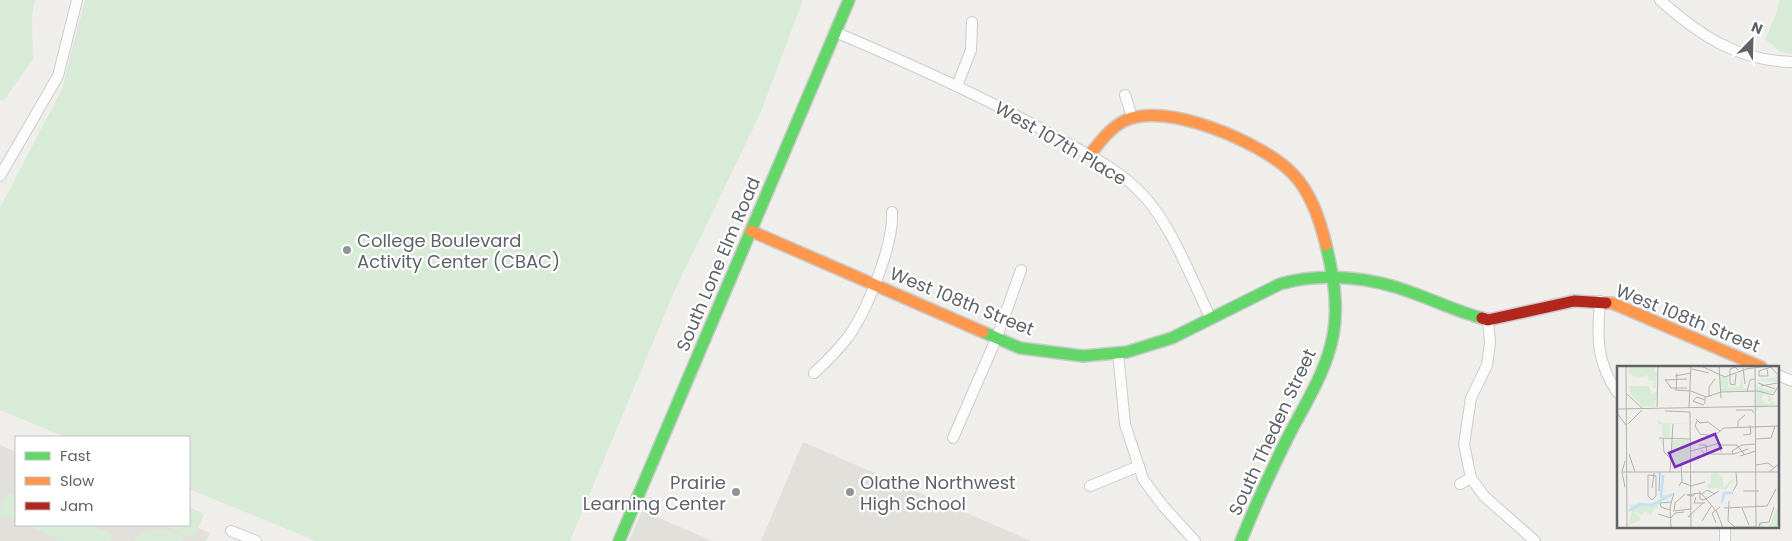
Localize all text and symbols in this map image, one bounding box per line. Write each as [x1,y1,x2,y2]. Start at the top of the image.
north arrow [1727,15,1777,65]
text: N [1748,17,1766,39]
street label: West 107th Place [991,95,1131,191]
street label: South Lone Elm Road [670,173,766,355]
place label: College Boulevard Activity Center (CBAC) [357,228,560,274]
marker: College Boulevard Activity Center (CBAC) [341,244,353,256]
street label: West 108th Street [886,261,1038,341]
street label: West 108th Street [1612,278,1764,358]
street label: South Theden Street [1222,345,1322,519]
inset map [1617,366,1780,528]
legend [15,436,190,526]
text: Fast [60,445,91,466]
text: Slow [60,470,95,491]
place label: Prairie Learning Center [583,470,726,516]
place label: Olathe Northwest High School [860,470,1016,516]
marker: Prairie Learning Center [730,486,742,498]
marker: Olathe Northwest High School [844,486,856,498]
text: Jam [60,495,94,516]

